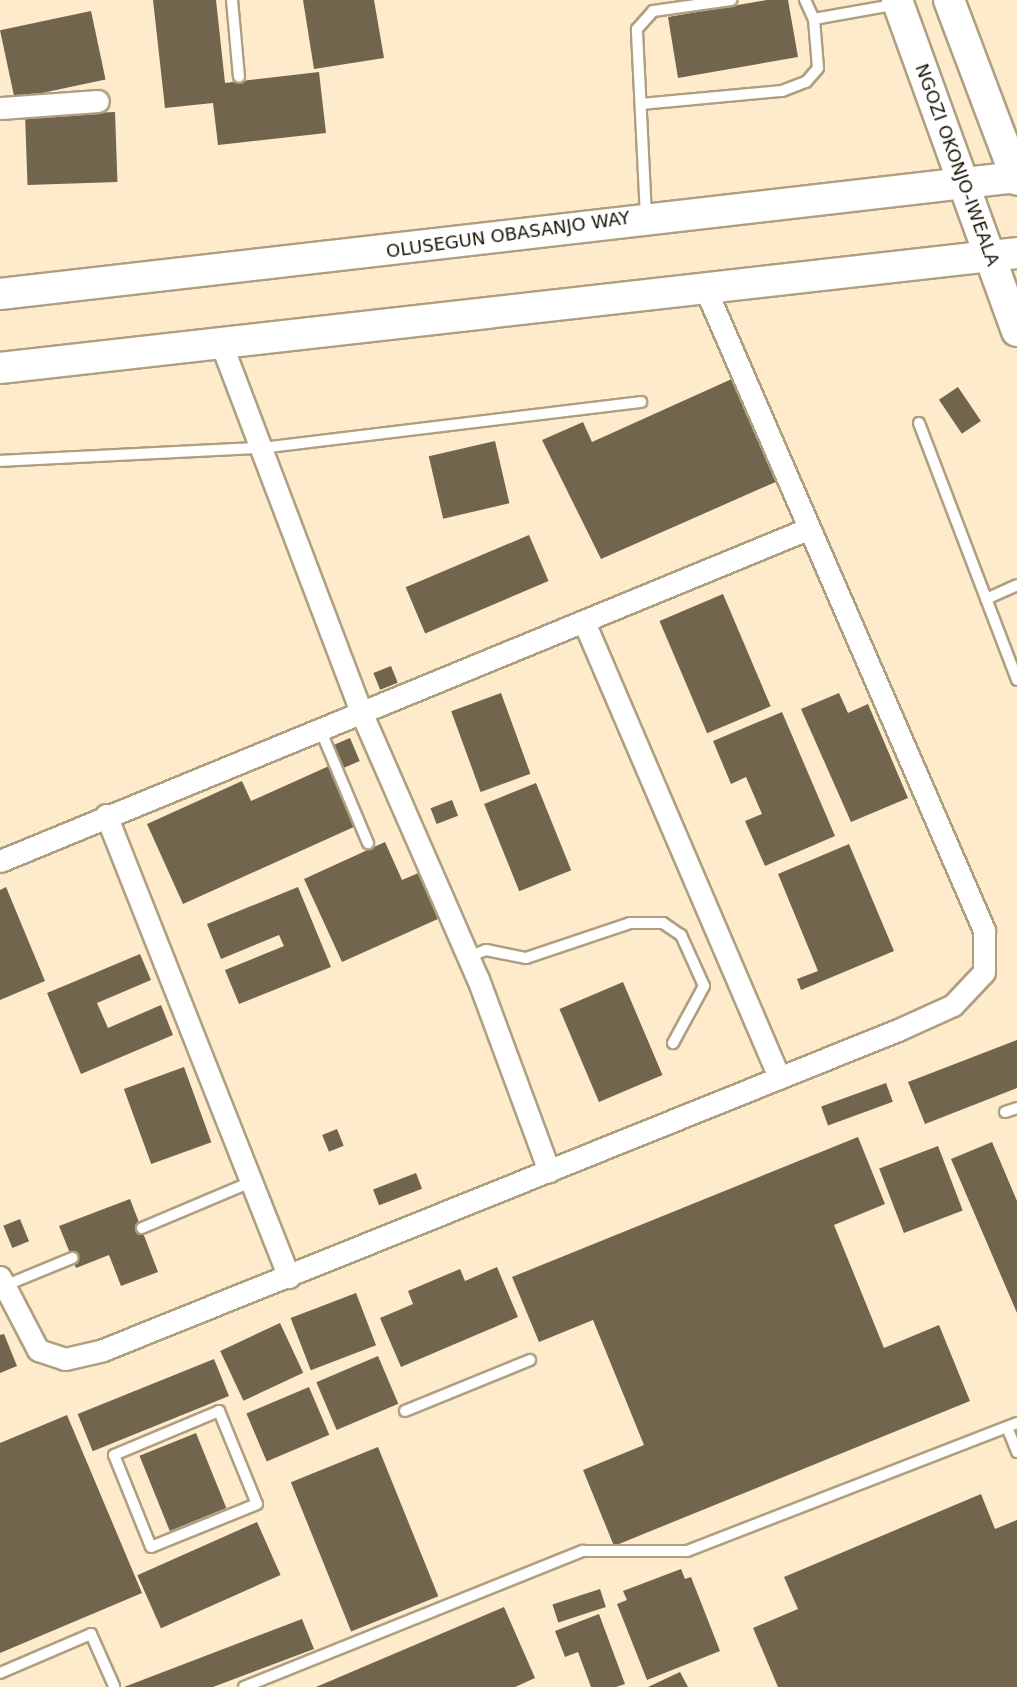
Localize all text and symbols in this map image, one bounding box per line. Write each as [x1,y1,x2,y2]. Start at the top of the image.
street label: NGOZI OKONJO-IWEALA [910,61,1004,269]
street label: OLUSEGUN OBASANJO WAY [385,207,631,263]

